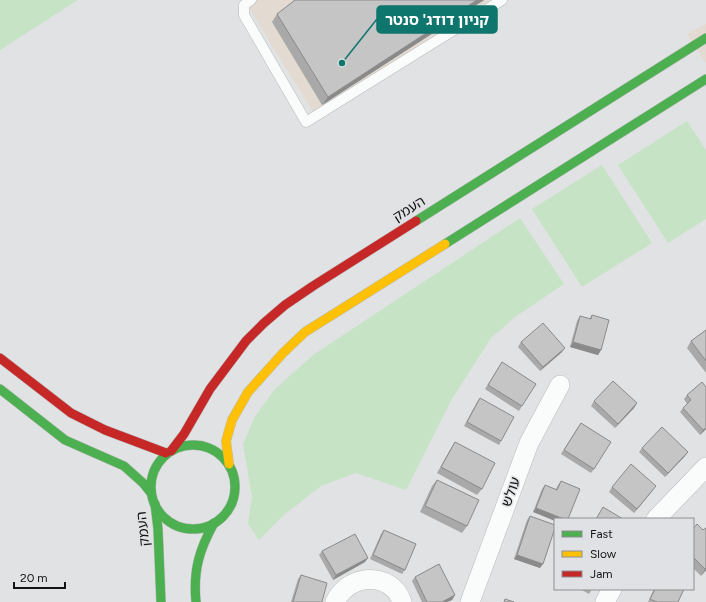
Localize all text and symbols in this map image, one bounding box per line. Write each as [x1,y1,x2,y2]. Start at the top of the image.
callout: קניון דודג' סנטר [377,6,497,33]
text: קניון דודג' סנטר [385,11,489,29]
street label: העמק [390,192,428,226]
street label: עולש [498,475,524,509]
street label: העמק [133,511,153,547]
legend [554,518,694,590]
text: Fast [590,527,613,541]
text: Slow [590,547,617,561]
scale bar [14,564,65,590]
text: Jam [590,567,613,581]
text: 20 m [20,571,48,585]

